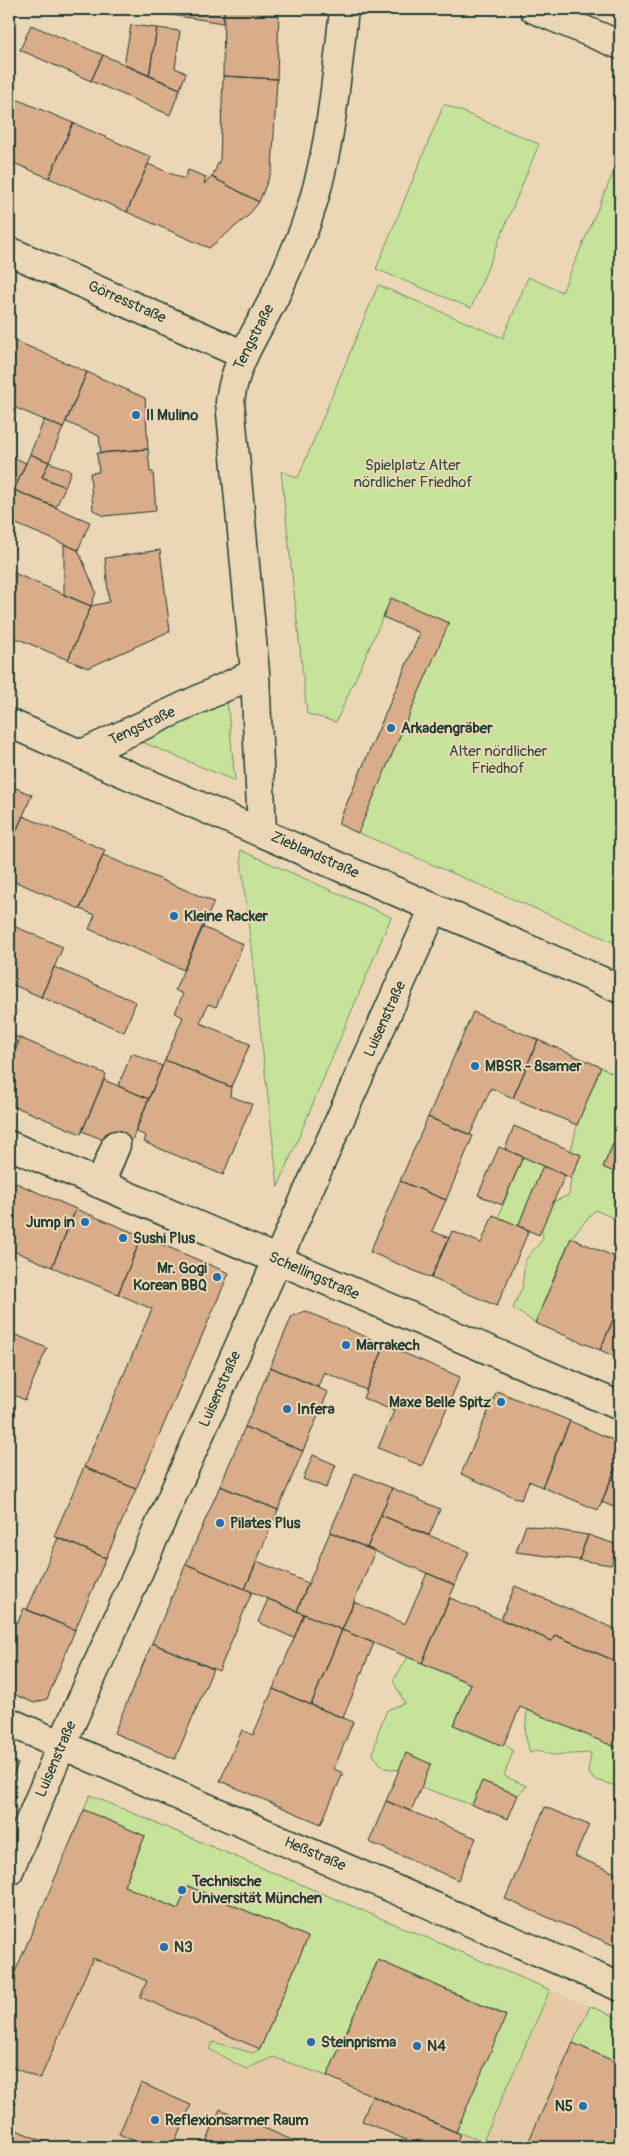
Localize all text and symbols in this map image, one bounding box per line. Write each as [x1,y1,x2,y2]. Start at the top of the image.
street label: Görresstraße [85,276,169,328]
street label: Tengstraße [229,300,279,373]
place label: Il Mulino [146,406,198,425]
marker: Il Mulino [130,409,142,421]
park label: Spielplatz Alter nördlicher Friedhof [354,456,472,492]
street label: Tengstraße [106,702,179,750]
place label: Arkadengräber [401,719,493,738]
marker: Arkadengräber [385,722,397,734]
park label: Alter nördlicher Friedhof [449,742,548,778]
street label: Zieblandstraße [268,827,362,883]
place label: Kleine Racker [184,907,269,926]
marker: Kleine Racker [168,910,180,922]
street label: Luisenstraße [360,977,410,1060]
place label: MBSR - 8samer [485,1057,583,1076]
marker: MBSR - 8samer [469,1060,481,1072]
place label: Jump in [26,1213,76,1232]
marker: Jump in [79,1216,91,1228]
place label: Sushi Plus [133,1229,196,1248]
marker: Sushi Plus [117,1232,129,1244]
street label: Schellingstraße [266,1248,363,1305]
place label: Mr. Gogi Korean BBQ [133,1259,207,1295]
marker: Mr. Gogi Korean BBQ [211,1271,223,1283]
place label: Marrakech [356,1336,420,1355]
marker: Marrakech [340,1339,352,1351]
street label: Luisenstraße [195,1347,245,1430]
place label: Maxe Belle Spitz [389,1393,491,1412]
marker: Maxe Belle Spitz [495,1396,507,1408]
place label: Infera [297,1400,335,1419]
marker: Infera [281,1403,293,1415]
place label: Pilates Plus [230,1514,301,1533]
marker: Pilates Plus [214,1517,226,1529]
street label: Luisenstraße [31,1717,81,1800]
street label: Heßstraße [281,1833,349,1876]
place label: Technische Universität München [191,1872,323,1908]
marker: Technische Universität München [176,1884,188,1896]
place label: N3 [174,1938,193,1957]
marker: N3 [158,1941,170,1953]
place label: Steinprisma [321,2033,396,2052]
marker: Steinprisma [305,2036,317,2048]
place label: N4 [427,2037,446,2056]
marker: N4 [411,2040,423,2052]
place label: N5 [555,2097,573,2116]
marker: N5 [577,2100,589,2112]
place label: Reflexionsarmer Raum [165,2111,309,2130]
marker: Reflexionsarmer Raum [149,2114,161,2126]

